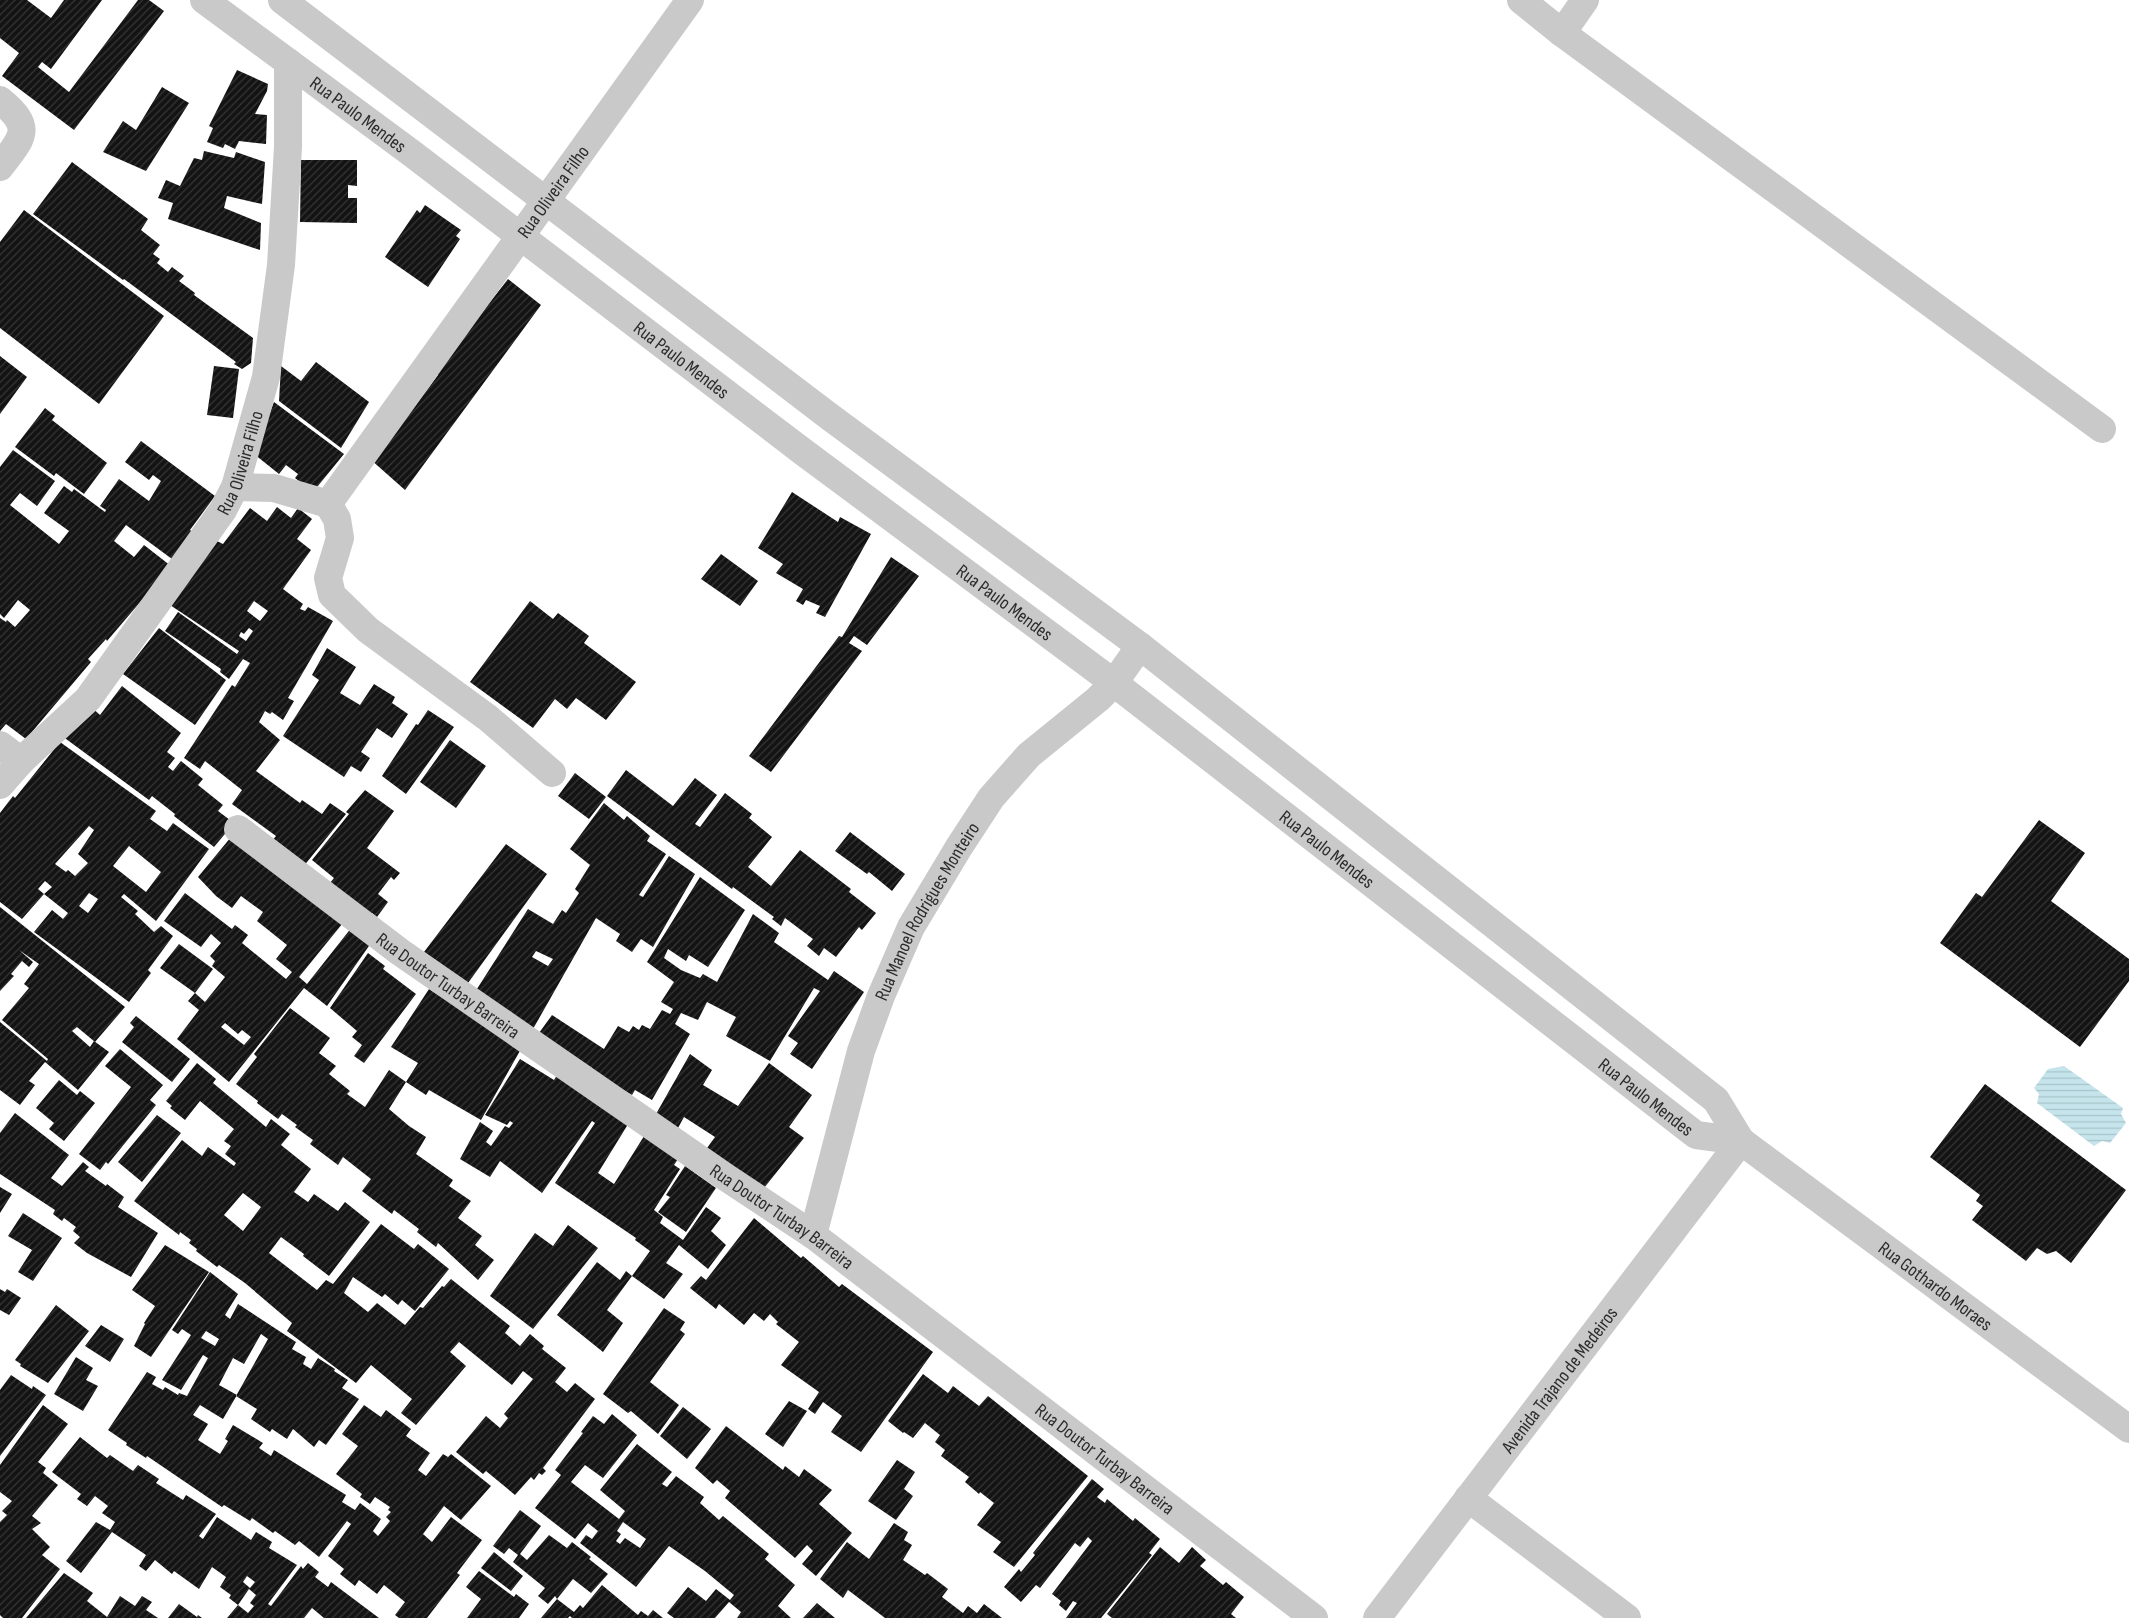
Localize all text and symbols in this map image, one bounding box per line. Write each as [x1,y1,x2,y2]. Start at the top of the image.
street label: Rua Paulo Mendes [305,72,410,158]
street label: Rua Oliveira Filho [513,141,595,243]
street label: Rua Paulo Mendes [629,317,733,404]
street label: Rua Oliveira Filho [212,408,269,519]
street label: Rua Paulo Mendes [951,560,1057,647]
street label: Rua Paulo Mendes [1274,806,1379,894]
street label: Rua Manoel Rodrigues Monteiro [870,818,985,1004]
street label: Rua Doutor Turbay Barreira [371,928,524,1044]
street label: Rua Paulo Mendes [1593,1054,1698,1142]
street label: Rua Doutor Turbay Barreira [705,1160,858,1275]
street label: Rua Gothardo Moraes [1873,1237,1996,1337]
street label: Avenida Trajano de Medeiros [1496,1303,1623,1459]
street label: Rua Doutor Turbay Barreira [1030,1399,1179,1520]

